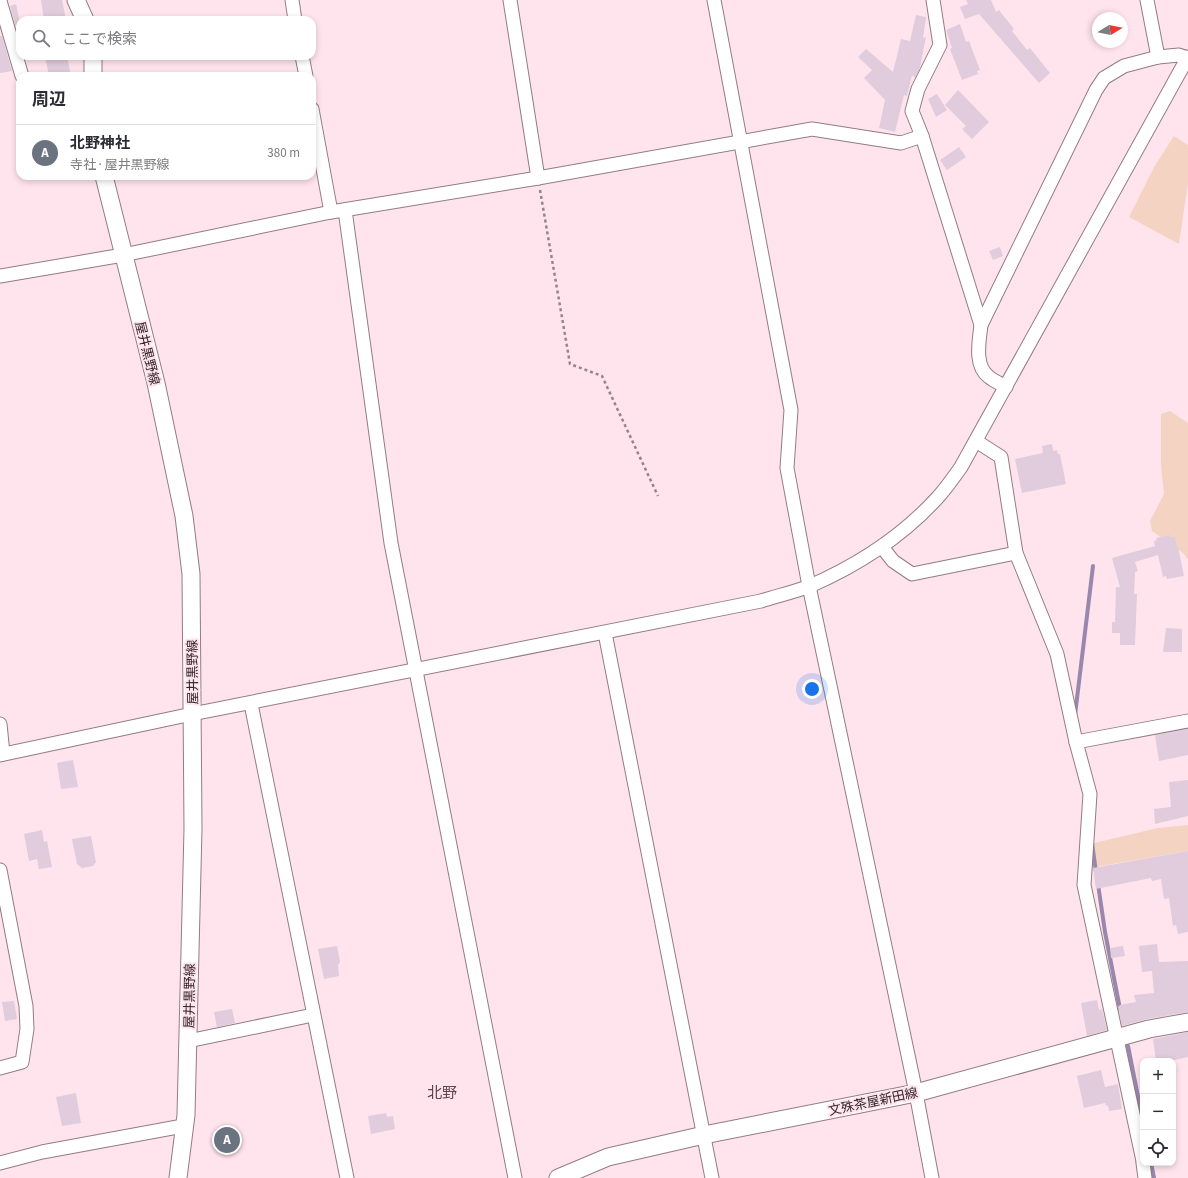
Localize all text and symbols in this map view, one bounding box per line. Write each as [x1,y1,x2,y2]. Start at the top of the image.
north arrow [1092,12,1128,48]
search box [16,16,316,60]
icon: search [30,27,52,49]
text: ここで検索 [62,29,137,50]
text: 周辺 [32,88,66,112]
text: 北野神社 [70,133,130,154]
text: A [41,144,49,162]
text: 380 m [267,144,300,162]
text: 寺社 · 屋井黒野線 [70,156,169,174]
street label: 屋井黒野線 [130,320,164,387]
street label: 屋井黒野線 [183,639,203,705]
your location [802,679,822,699]
street label: 屋井黒野線 [180,963,200,1029]
map controls [1140,1058,1176,1166]
button: + [1140,1058,1176,1094]
district label: 北野 [427,1083,457,1104]
street label: 文殊茶屋新田線 [827,1084,920,1120]
button: − [1140,1094,1176,1130]
pin: A [214,1125,240,1155]
button: locate [1140,1130,1176,1166]

